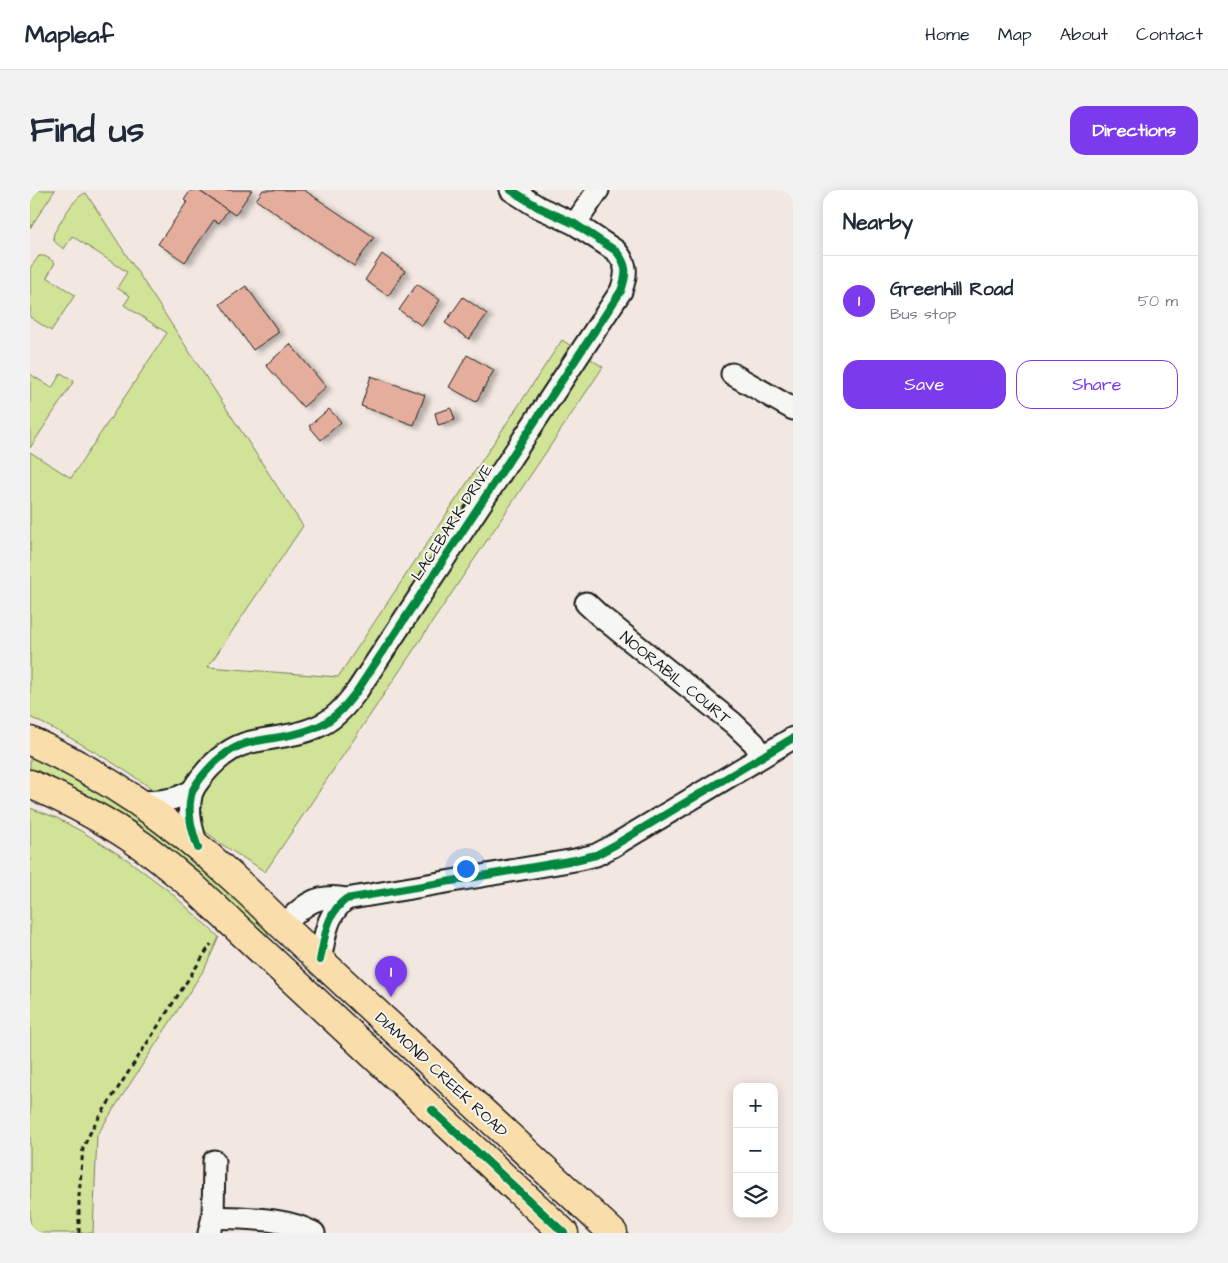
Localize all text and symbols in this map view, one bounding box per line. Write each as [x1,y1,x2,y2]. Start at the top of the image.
text: Mapleaf [25,18,114,52]
text: Home [925,22,970,47]
text: Map [998,22,1032,47]
text: About [1060,22,1108,47]
text: Contact [1136,22,1203,47]
text: Find us [30,106,144,155]
button: Directions [1070,106,1198,155]
text: Nearby [843,208,913,237]
text: Greenhill Road [890,276,1013,303]
text: 1 [858,290,860,312]
text: 50 m [1138,290,1178,312]
text: Bus stop [890,303,956,325]
button: Save [843,360,1006,409]
button: Share [1016,360,1178,409]
street label: LACEBARK DRIVE [406,460,498,585]
street label: NOORABIL COURT [615,626,735,729]
your location [453,856,479,882]
pin: 1 [375,956,407,997]
street label: DIAMOND CREEK ROAD [370,1007,513,1142]
map controls [733,1083,778,1218]
button: + [733,1083,778,1128]
button: − [733,1128,778,1173]
button: layers [733,1173,778,1218]

